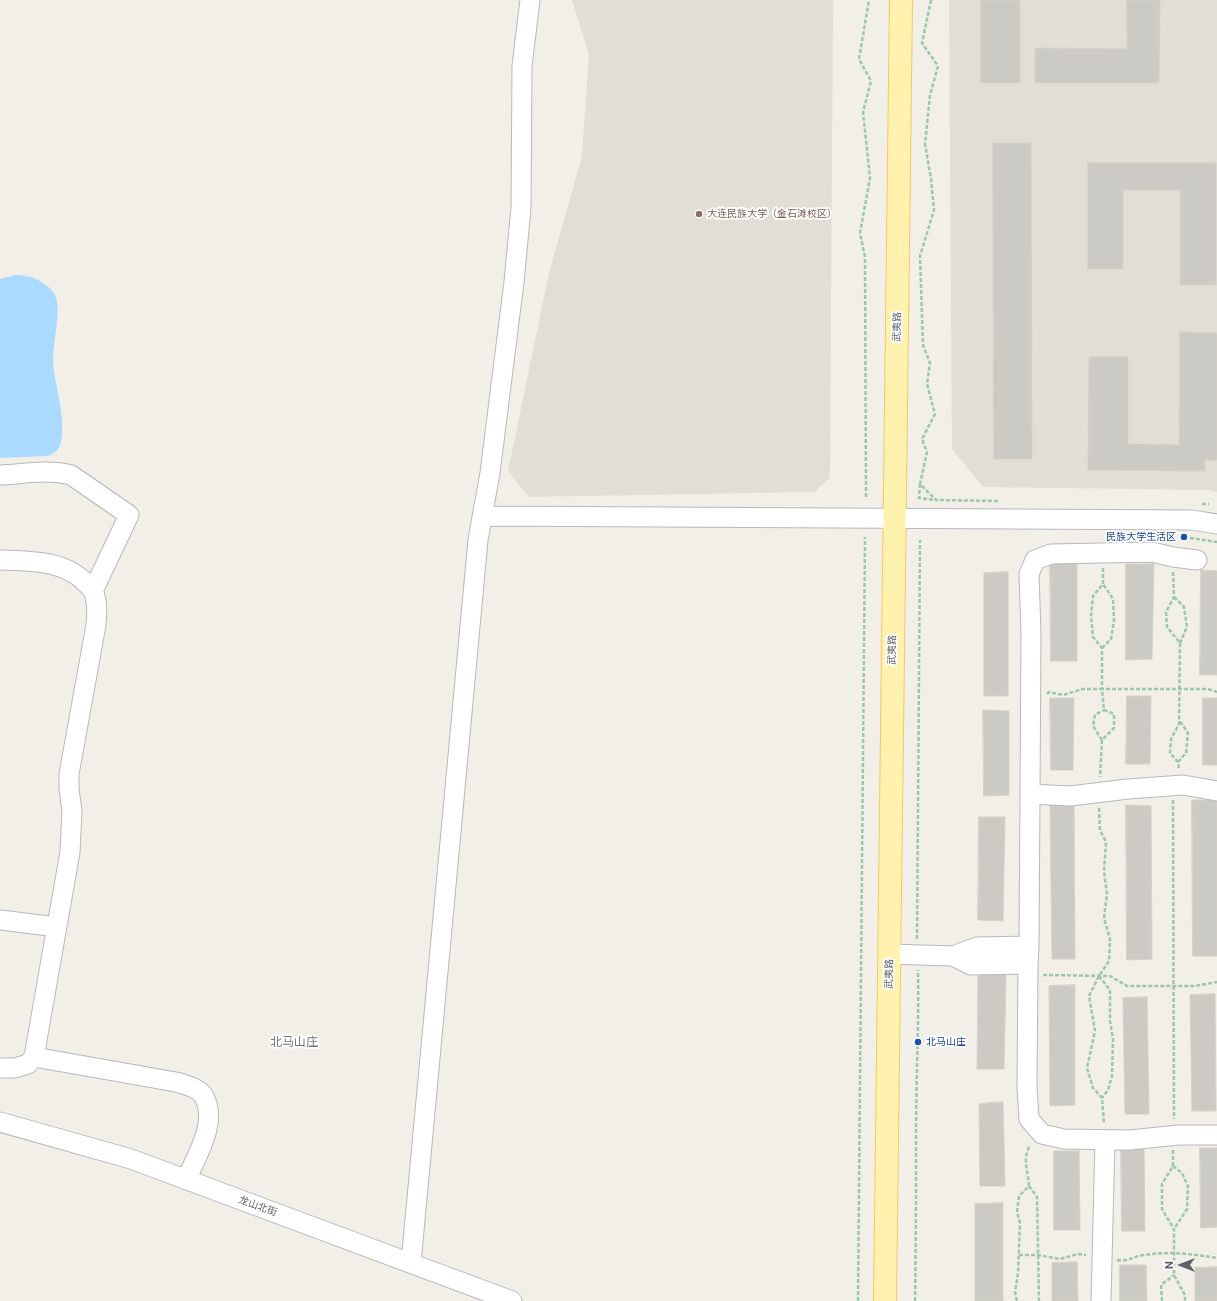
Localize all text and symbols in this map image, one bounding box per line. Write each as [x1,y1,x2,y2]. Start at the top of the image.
place label: 大连民族大学（金石滩校区） [707,208,837,220]
marker: 大连民族大学（金石滩校区） [694,209,704,219]
street label: 武夷路 [891,312,903,342]
place label: 民族大学生活区 [1106,531,1176,543]
marker: 民族大学生活区 [1179,532,1189,542]
street label: 武夷路 [886,635,898,665]
street label: 武夷路 [883,959,895,989]
district label: 北马山庄 [270,1035,318,1049]
place label: 北马山庄 [926,1036,966,1048]
marker: 北马山庄 [913,1037,923,1047]
street label: 龙山北街 [237,1194,279,1218]
north arrow [1161,1245,1201,1285]
text: N [1162,1261,1175,1269]

